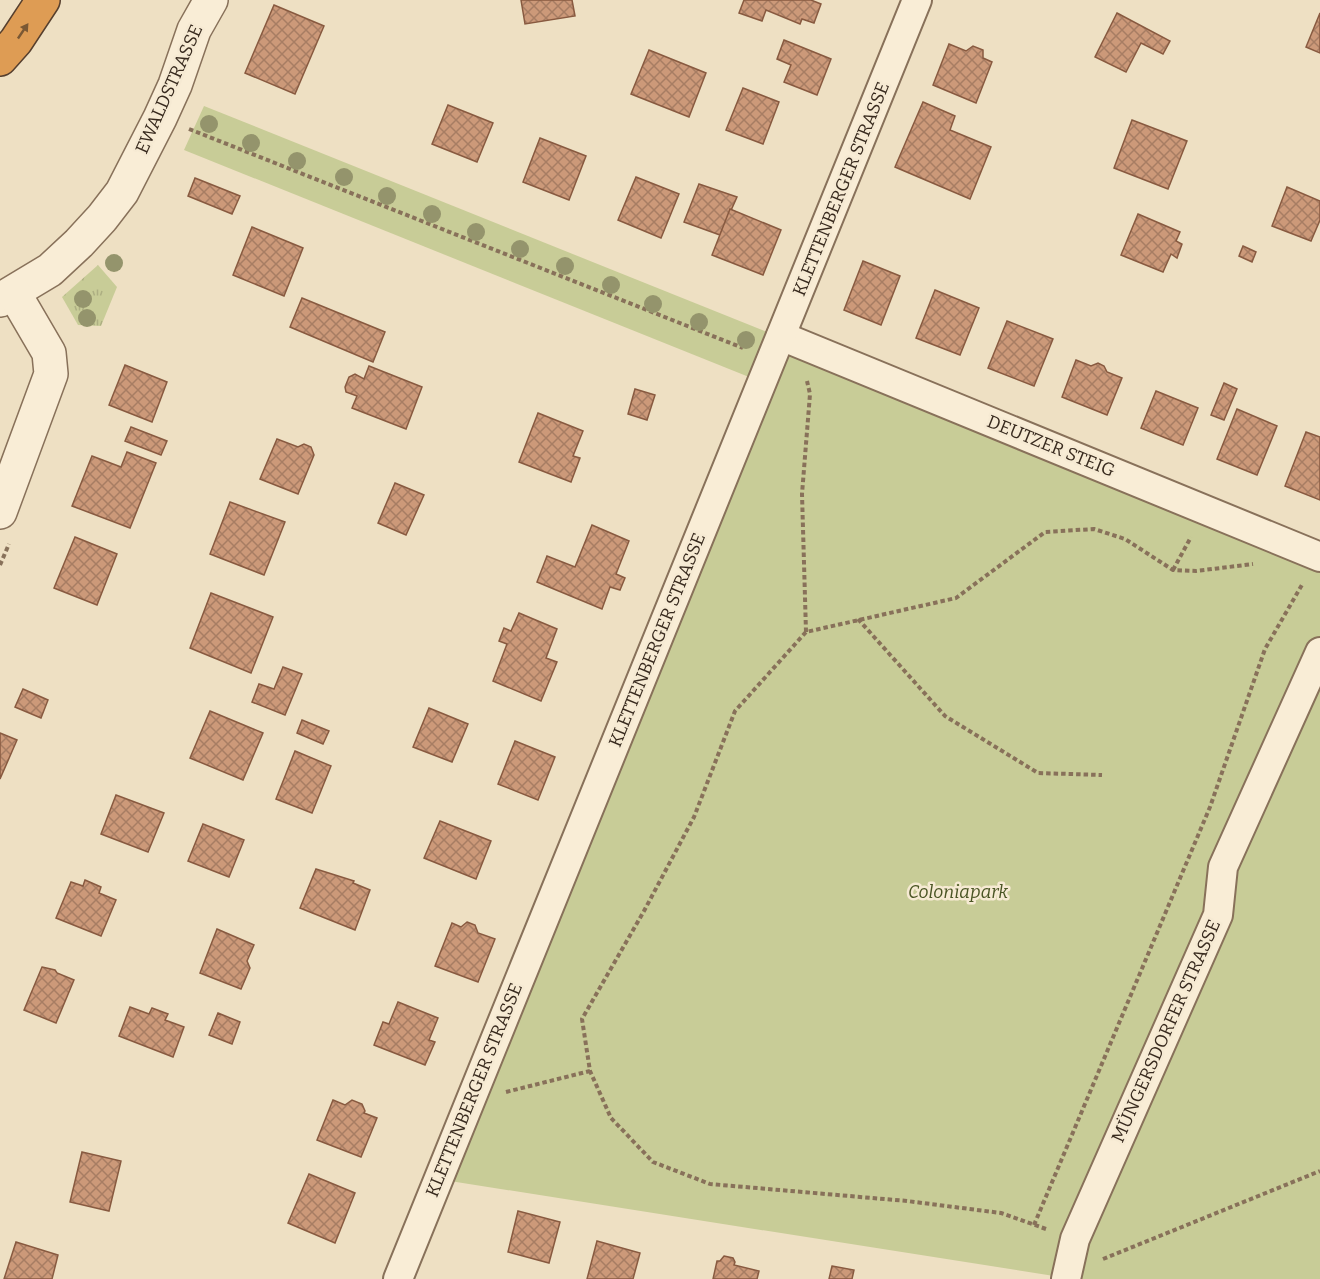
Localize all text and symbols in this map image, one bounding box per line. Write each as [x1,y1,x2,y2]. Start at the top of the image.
street label: EWALDSTRASSE [131,21,207,157]
one-way arrow [17,23,29,39]
street label: KLETTENBERGER STRASSE [788,79,894,299]
street label: DEUTZER STEIG [984,410,1118,482]
street label: KLETTENBERGER STRASSE [604,530,710,750]
park label: Coloniapark [908,881,1008,903]
street label: MÜNGERSDORFER STRASSE [1107,916,1225,1146]
street label: KLETTENBERGER STRASSE [421,980,527,1200]

